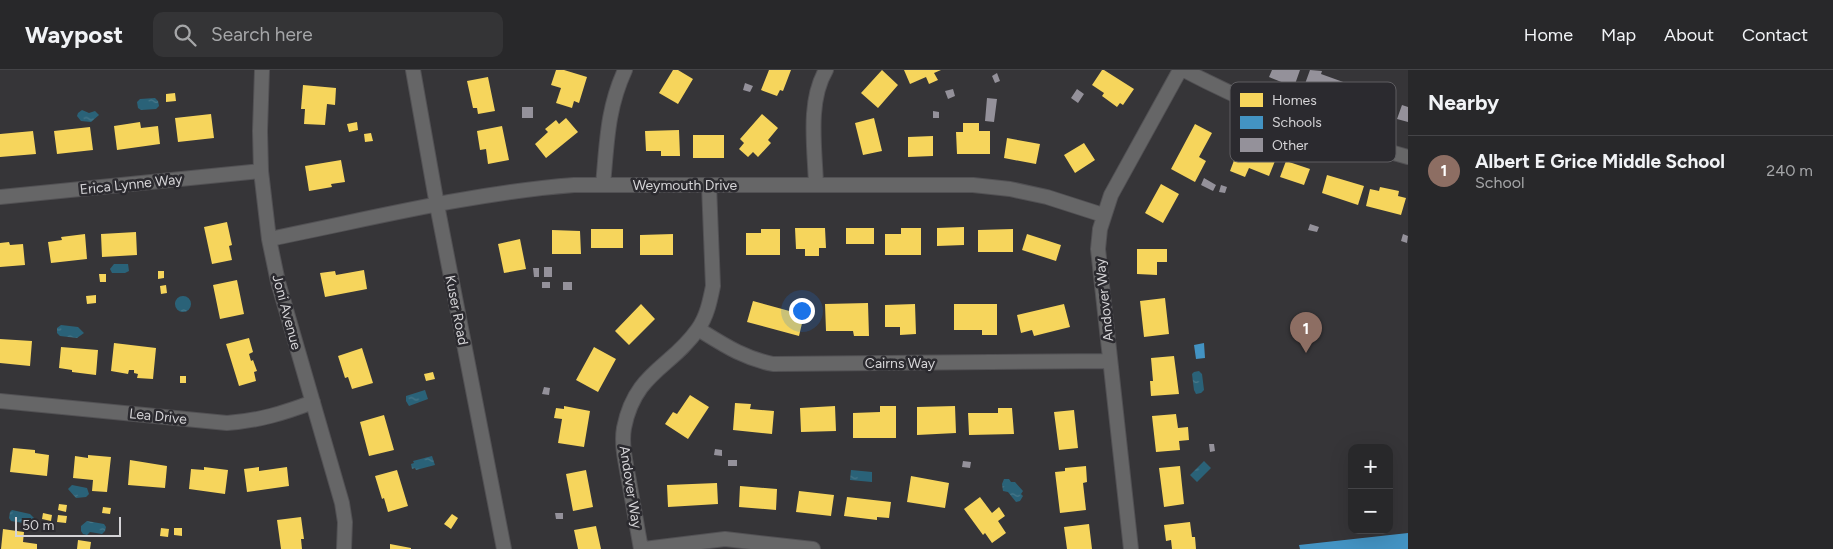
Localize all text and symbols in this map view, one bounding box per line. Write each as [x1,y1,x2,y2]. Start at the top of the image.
search box [153,12,503,57]
text: Waypost [25,20,123,49]
icon: search [171,21,199,49]
text: Search here [211,23,313,46]
text: Home [1524,24,1573,46]
text: Map [1601,24,1636,46]
text: About [1664,24,1714,46]
text: Contact [1742,24,1808,46]
legend [1230,82,1396,162]
text: Nearby [1428,90,1499,115]
text: Homes [1272,92,1317,109]
text: Schools [1272,114,1322,131]
text: Other [1272,137,1309,154]
text: Albert E Grice Middle School [1475,150,1725,173]
text: 1 [1441,161,1447,180]
text: 240 m [1766,161,1813,180]
street label: Erica Lynne Way [79,171,184,198]
text: School [1475,173,1525,192]
street label: Weymouth Drive [633,177,738,194]
street label: Andover Way [1092,257,1117,342]
street label: Joni Avenue [268,273,305,352]
street label: Kuser Road [441,274,472,347]
your location [789,298,815,324]
pin: 1 [1290,312,1322,353]
street label: Cairns Way [865,355,936,372]
street label: Lea Drive [128,405,188,428]
street label: Andover Way [616,444,646,530]
map controls [1348,444,1393,534]
button: + [1348,444,1393,489]
button: − [1348,489,1393,534]
scale bar [15,514,121,537]
text: 50 m [22,517,54,534]

